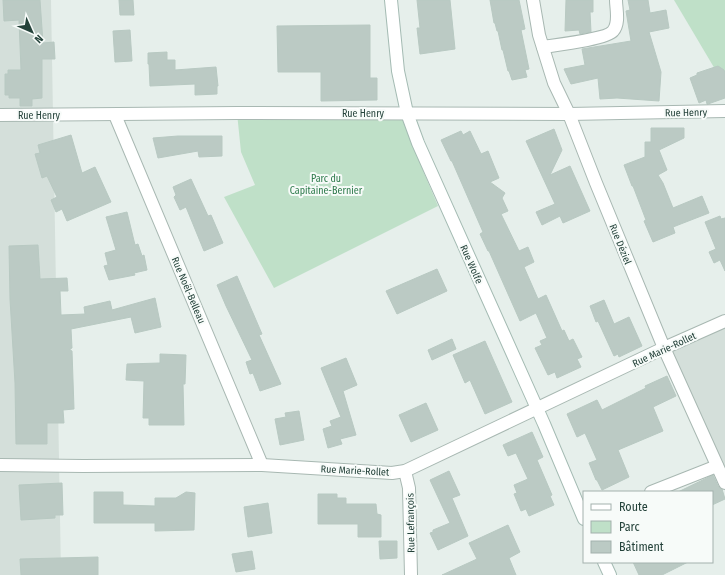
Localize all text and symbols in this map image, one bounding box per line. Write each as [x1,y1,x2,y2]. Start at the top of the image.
north arrow [12,12,52,52]
text: N [32,32,46,46]
street label: Rue Henry [665,107,708,119]
street label: Rue Henry [342,108,385,120]
street label: Rue Henry [18,110,61,122]
park label: Parc du Capitaine-Bernier [290,173,363,197]
street label: Rue Déziel [607,222,634,267]
street label: Rue Wolfe [457,243,485,286]
street label: Rue Noël-Belleau [169,255,207,325]
street label: Rue Marie-Rollet [631,330,699,370]
street label: Rue Marie-Rollet [320,463,390,479]
legend [583,491,713,563]
street label: Rue Lefrançois [404,493,418,553]
text: Route [619,500,648,514]
text: Parc [619,520,640,534]
text: Bâtiment [619,540,664,554]

